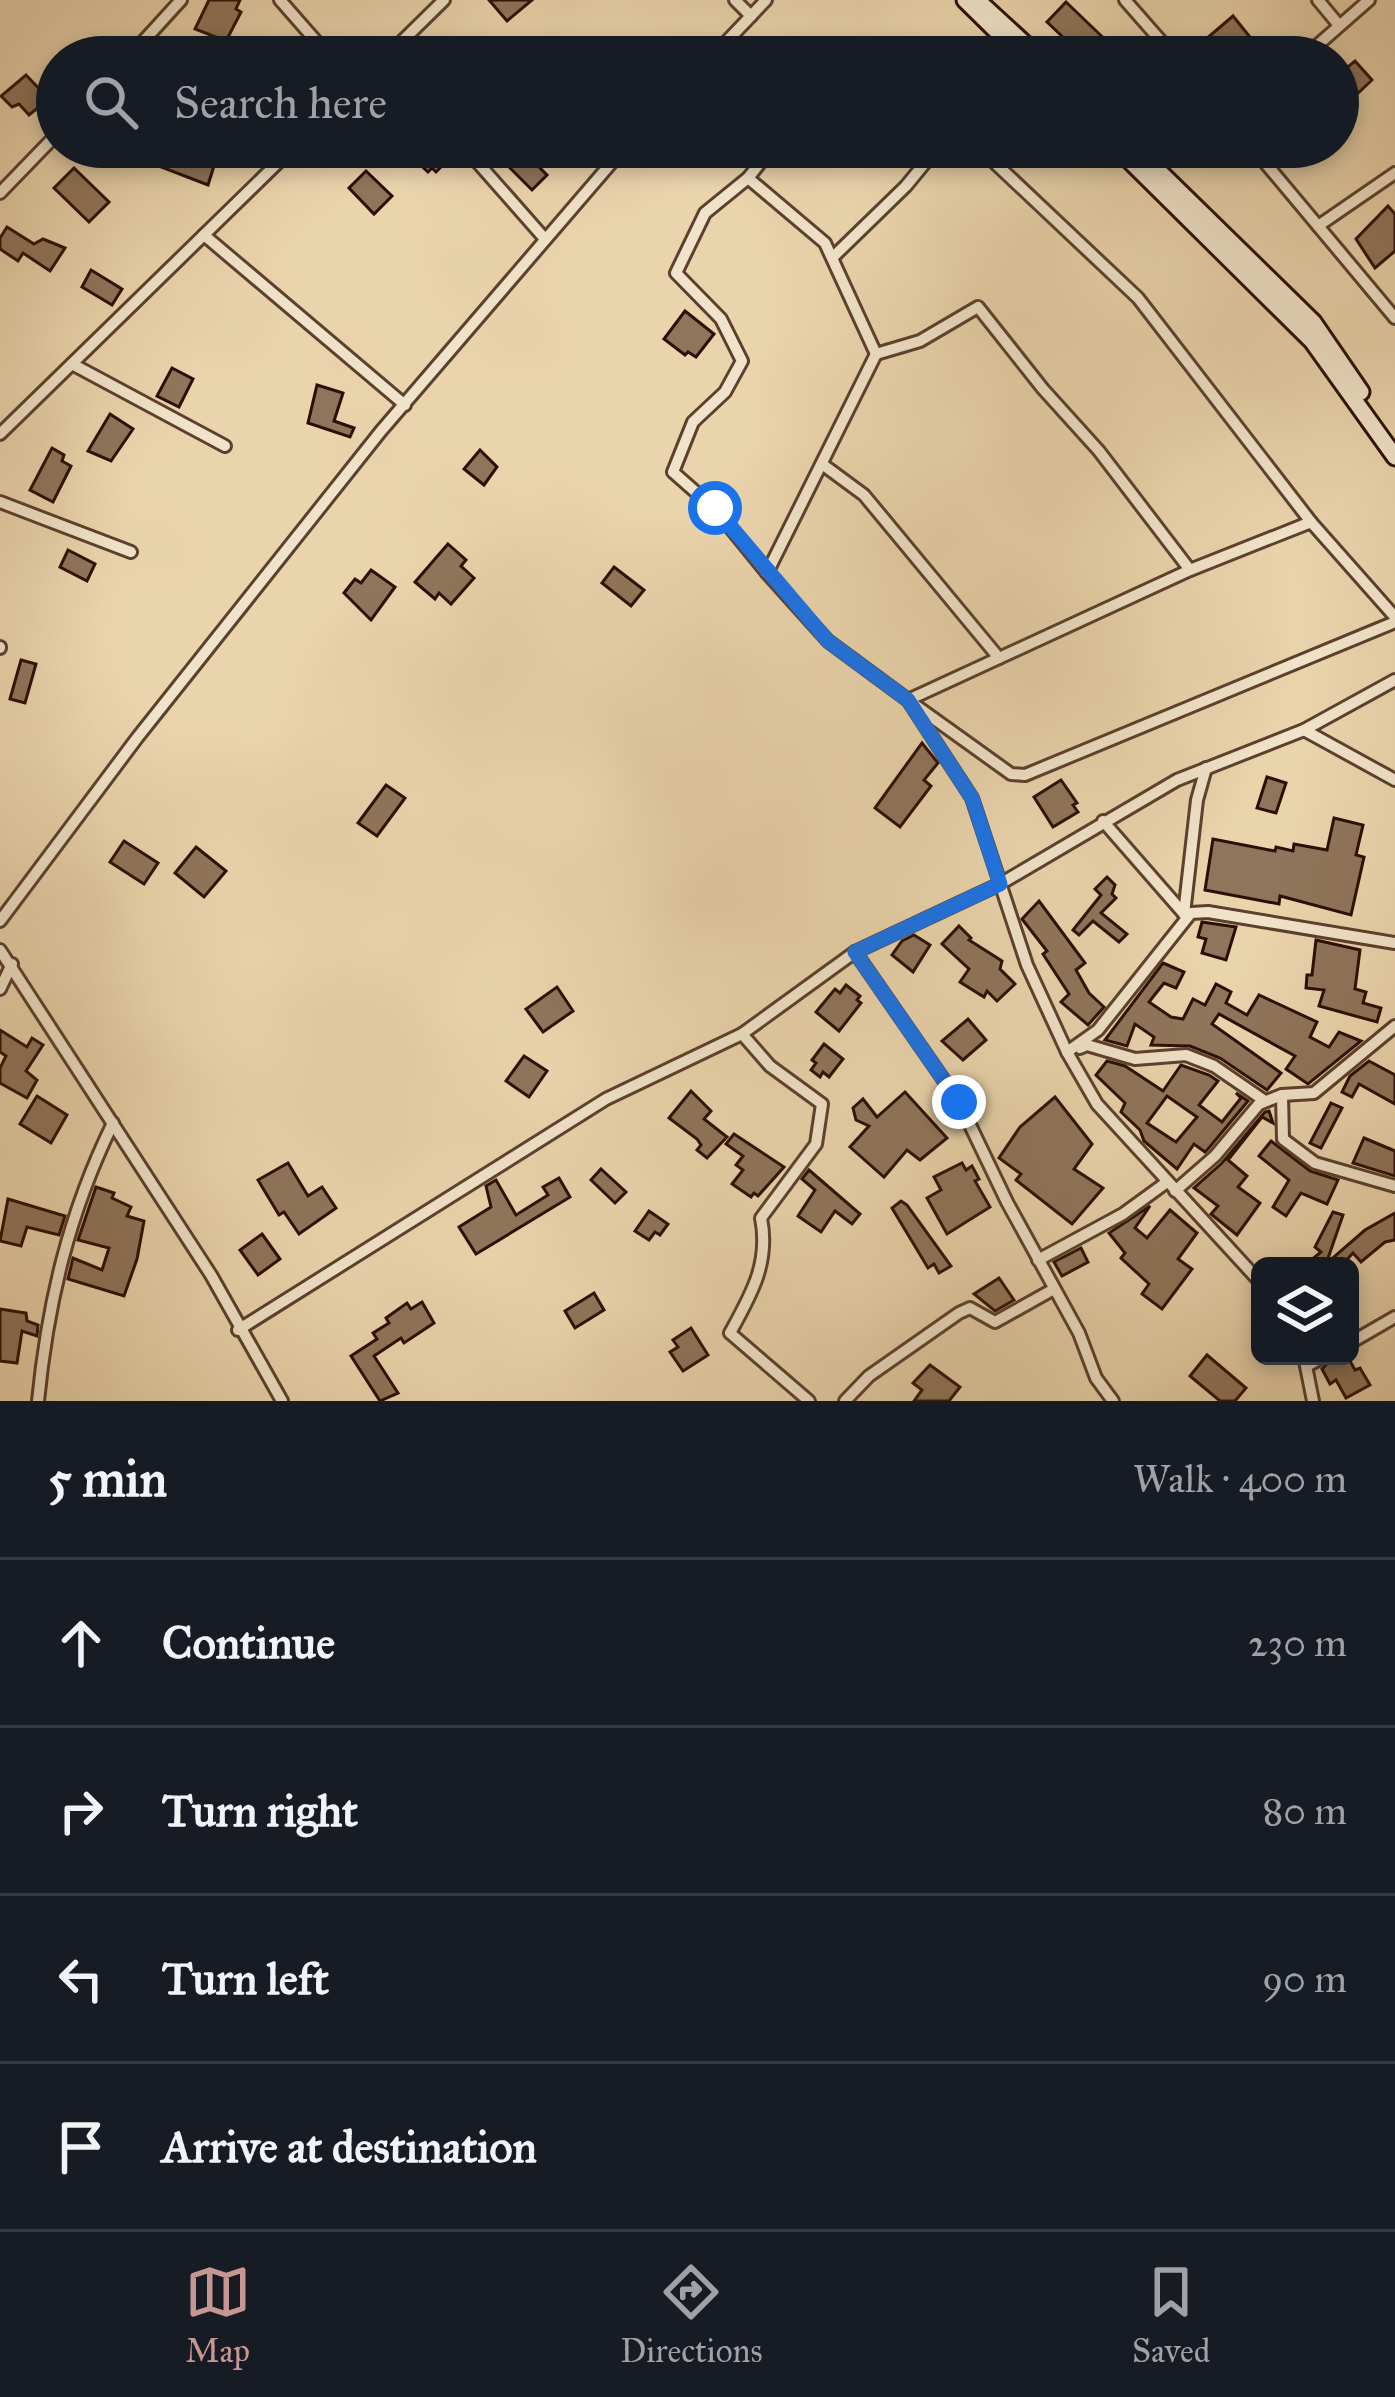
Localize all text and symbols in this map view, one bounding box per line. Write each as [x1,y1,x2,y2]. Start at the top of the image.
search box [36,36,1359,168]
icon: search [78,69,144,135]
text: Search here [174,75,387,130]
route start [688,481,742,535]
route end [932,1075,986,1129]
map controls [1251,1257,1359,1365]
button: layers [1251,1257,1359,1365]
text: 5 min [48,1448,167,1510]
text: Walk · 400 m [1133,1455,1347,1503]
icon: ahead [48,1610,114,1676]
text: Continue [162,1615,335,1670]
text: 230 m [1248,1619,1347,1667]
icon: right [48,1778,114,1844]
text: Turn right [162,1783,358,1838]
text: 80 m [1262,1787,1347,1835]
icon: left [48,1946,114,2012]
text: Turn left [162,1951,329,2006]
text: 90 m [1262,1955,1347,2003]
icon: arrive [48,2114,114,2180]
text: Arrive at destination [162,2119,537,2174]
tab: Map [185,2259,251,2371]
tab: Directions [620,2259,762,2371]
tab: Saved [1132,2259,1210,2371]

